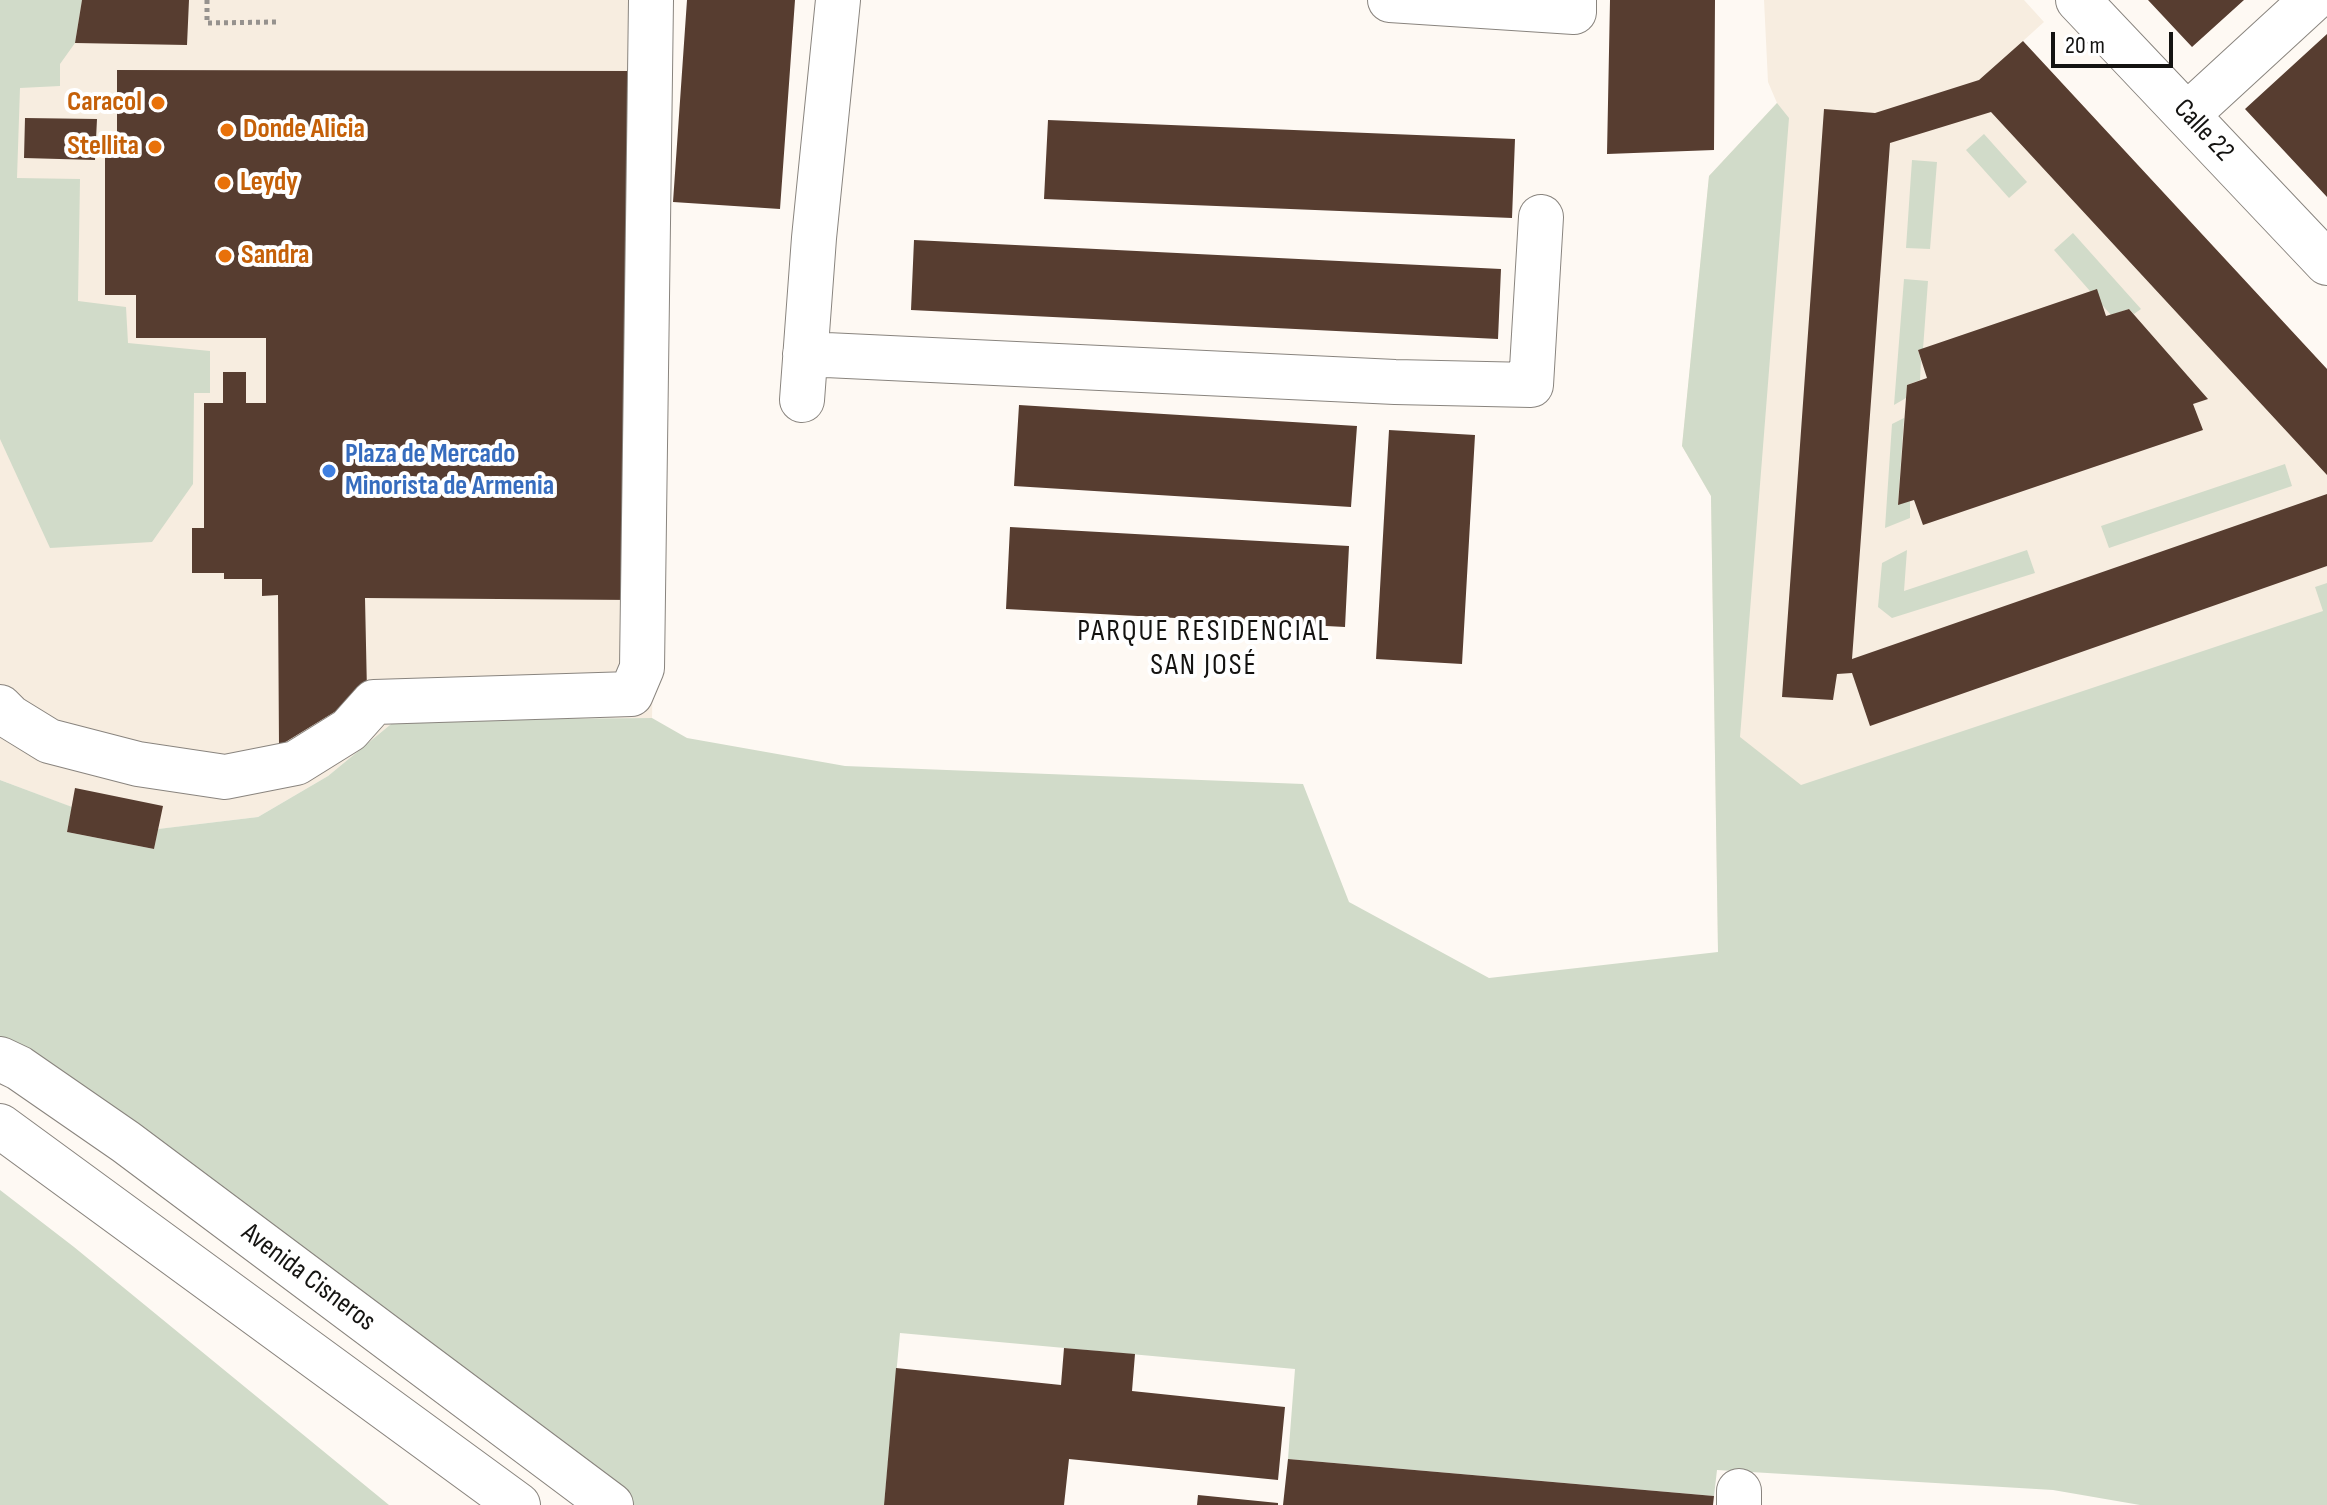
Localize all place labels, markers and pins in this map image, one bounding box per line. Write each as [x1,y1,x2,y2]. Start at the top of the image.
place label: Caracol [67,86,142,120]
marker: Caracol [149,94,167,112]
place label: Donde Alicia [243,113,365,147]
marker: Donde Alicia [218,121,236,139]
place label: Stellita [67,130,139,164]
marker: Stellita [146,138,164,156]
place label: Leydy [240,166,298,200]
marker: Leydy [215,174,233,192]
place label: Sandra [241,239,309,273]
marker: Sandra [216,247,234,265]
place label: Plaza de Mercado Minorista de Armenia [345,438,554,504]
marker: Plaza de Mercado Minorista de Armenia [320,462,338,480]

